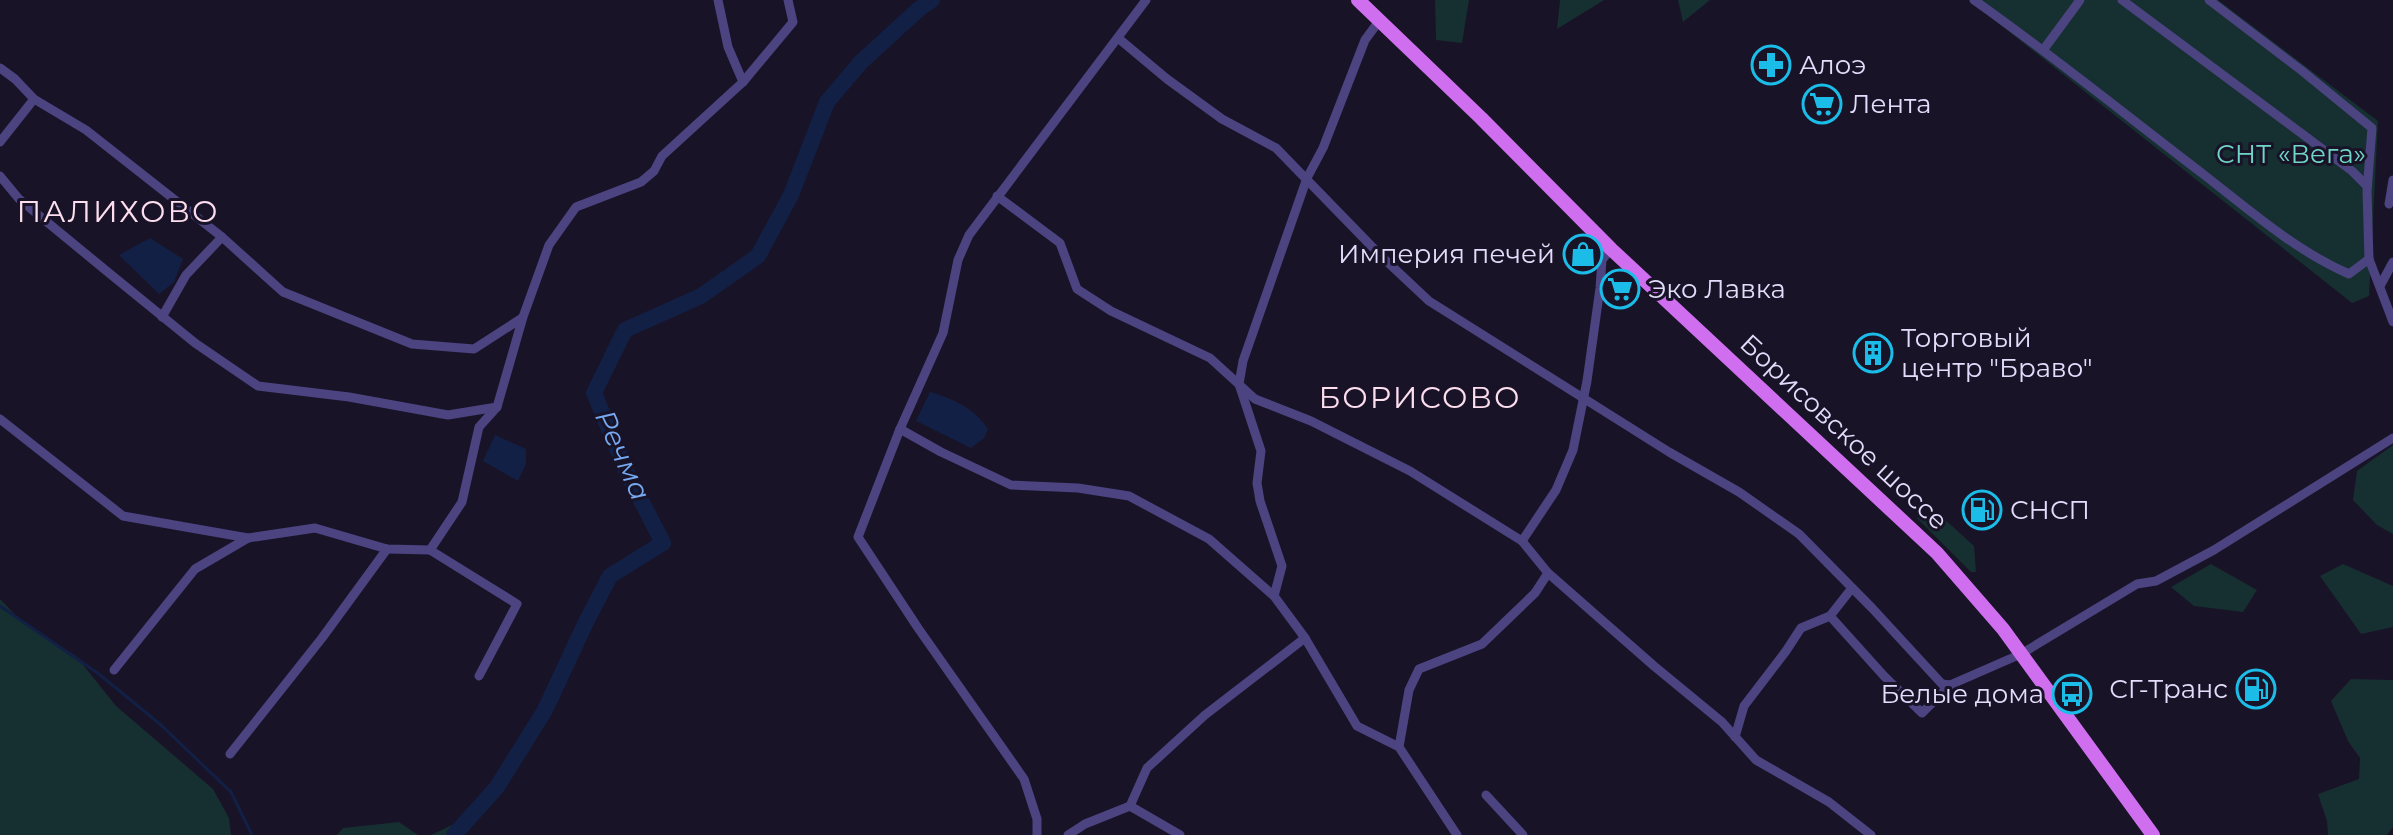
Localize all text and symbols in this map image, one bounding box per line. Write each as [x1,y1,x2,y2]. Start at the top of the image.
pharmacy icon: Алоэ [1750,44,1792,86]
place label: Алоэ [1799,49,1866,81]
supermarket icon: Лента [1801,83,1843,125]
place label: Лента [1850,88,1931,120]
park label: СНТ «Вега» [2216,138,2366,170]
district label: ПАЛИХОВО [16,193,220,230]
shop icon: Империя печей [1562,233,1604,275]
place label: Империя печей [1338,238,1555,270]
supermarket icon: Эко Лавка [1599,268,1641,310]
place label: Эко Лавка [1648,273,1786,305]
place label: Торговый центр "Браво" [1901,322,2092,384]
street label: Борисовское шоссе [1734,327,1954,537]
building icon: Торговый центр "Браво" [1852,332,1894,374]
district label: БОРИСОВО [1319,379,1521,416]
water label: Речма [588,405,658,505]
fuel station icon: СНСП [1961,489,2003,531]
place label: СНСП [2010,494,2090,526]
fuel station icon: СГ-Транс [2235,668,2277,710]
bus stop icon: Белые дома [2051,673,2093,715]
place label: СГ-Транс [2109,673,2228,705]
place label: Белые дома [1880,678,2044,710]

